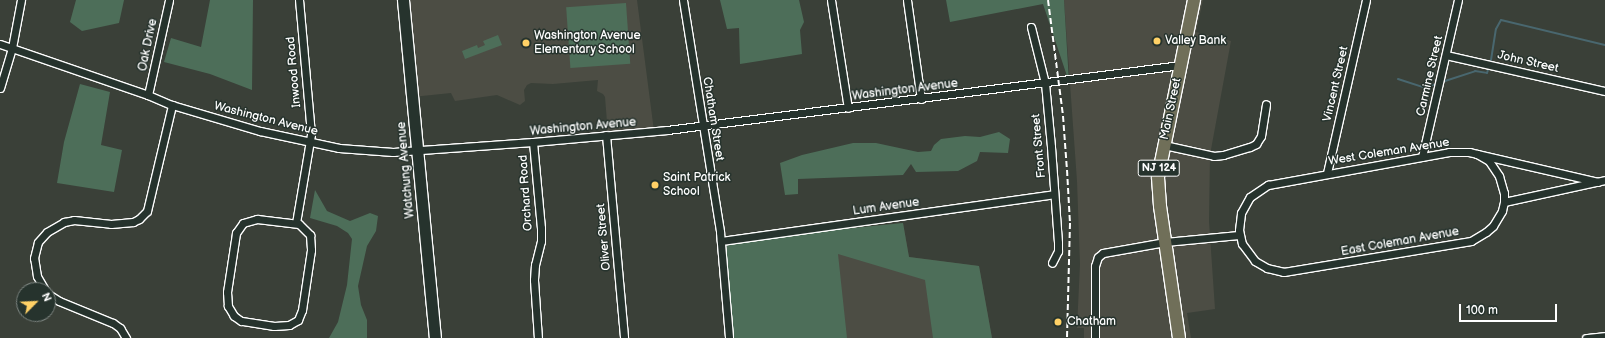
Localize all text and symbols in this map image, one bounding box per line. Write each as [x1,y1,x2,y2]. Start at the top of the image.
street label: Oak Drive [135,18,161,72]
place label: Washington Avenue Elementary School [534,29,641,57]
place label: Valley Bank [1165,34,1227,48]
street label: Carmine Street [1414,34,1446,118]
street label: Inwood Road [284,36,304,108]
marker: Valley Bank [1152,36,1162,46]
marker: Washington Avenue Elementary School [521,38,531,48]
street label: Vincent Street [1320,45,1352,123]
street label: John Street [1496,48,1560,76]
street label: Chatham Street [699,76,727,162]
street label: Washington Avenue [851,76,959,104]
street label: Main Street [1157,77,1185,141]
street label: Washington Avenue [213,99,319,139]
street label: Front Street [1029,113,1049,179]
street label: Washington Avenue [529,115,637,139]
street label: Watchung Avenue [395,121,417,219]
street label: West Coleman Avenue [1327,135,1451,169]
street label: Orchard Road [516,154,536,232]
road number: NJ 124 [1137,159,1181,177]
place label: Saint Patrick School [663,171,730,199]
marker: Saint Patrick School [650,180,660,190]
street label: Lum Avenue [852,195,920,219]
street label: Oliver Street [594,203,614,271]
street label: East Coleman Avenue [1340,225,1460,259]
north arrow [16,282,56,322]
text: N [39,291,54,304]
scale bar [1461,296,1559,322]
text: 100 m [1466,303,1498,318]
place label: Chatham [1067,315,1116,329]
marker: Chatham [1052,316,1064,328]

